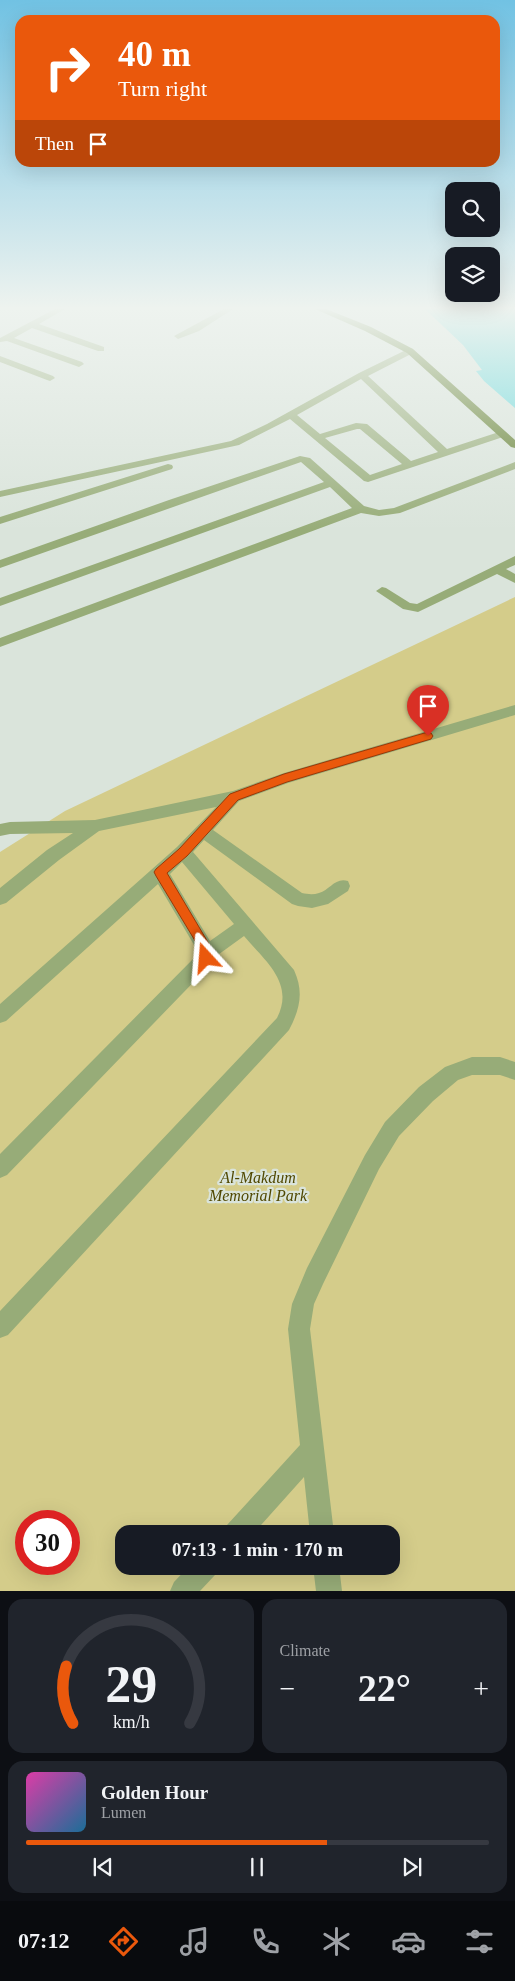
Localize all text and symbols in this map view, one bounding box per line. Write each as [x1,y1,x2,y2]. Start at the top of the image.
icon: right [35,35,100,100]
text: 40 m [118,35,191,74]
text: Turn right [118,76,207,101]
icon: arrive [84,130,112,158]
text: Then [35,133,74,154]
map controls [445,182,500,302]
button: search [445,182,500,237]
button: layers [445,247,500,302]
pin [407,685,449,736]
icon: arrive [414,692,442,720]
position arrow [179,931,231,983]
park label: Al-Makdum Memorial Park [208,1169,308,1204]
speed limit sign: 30 [15,1510,80,1575]
text: 07:13 · 1 min · 170 m [172,1539,343,1560]
text: Climate [280,1642,330,1659]
text: 29 [105,1656,157,1713]
text: 22° [358,1667,411,1709]
text: − [280,1673,295,1704]
text: + [473,1673,489,1704]
text: km/h [112,1712,149,1732]
text: Golden Hour [101,1782,208,1803]
text: Lumen [101,1804,146,1821]
icon: previous [89,1853,117,1881]
icon: pause [243,1853,271,1881]
icon: next [398,1853,426,1881]
icon: directions [106,1924,141,1959]
icon: music [177,1924,212,1959]
icon: phone [248,1924,283,1959]
icon: climate [319,1924,354,1959]
icon: car [391,1924,426,1959]
icon: filters [462,1924,497,1959]
text: 07:12 [18,1928,69,1953]

